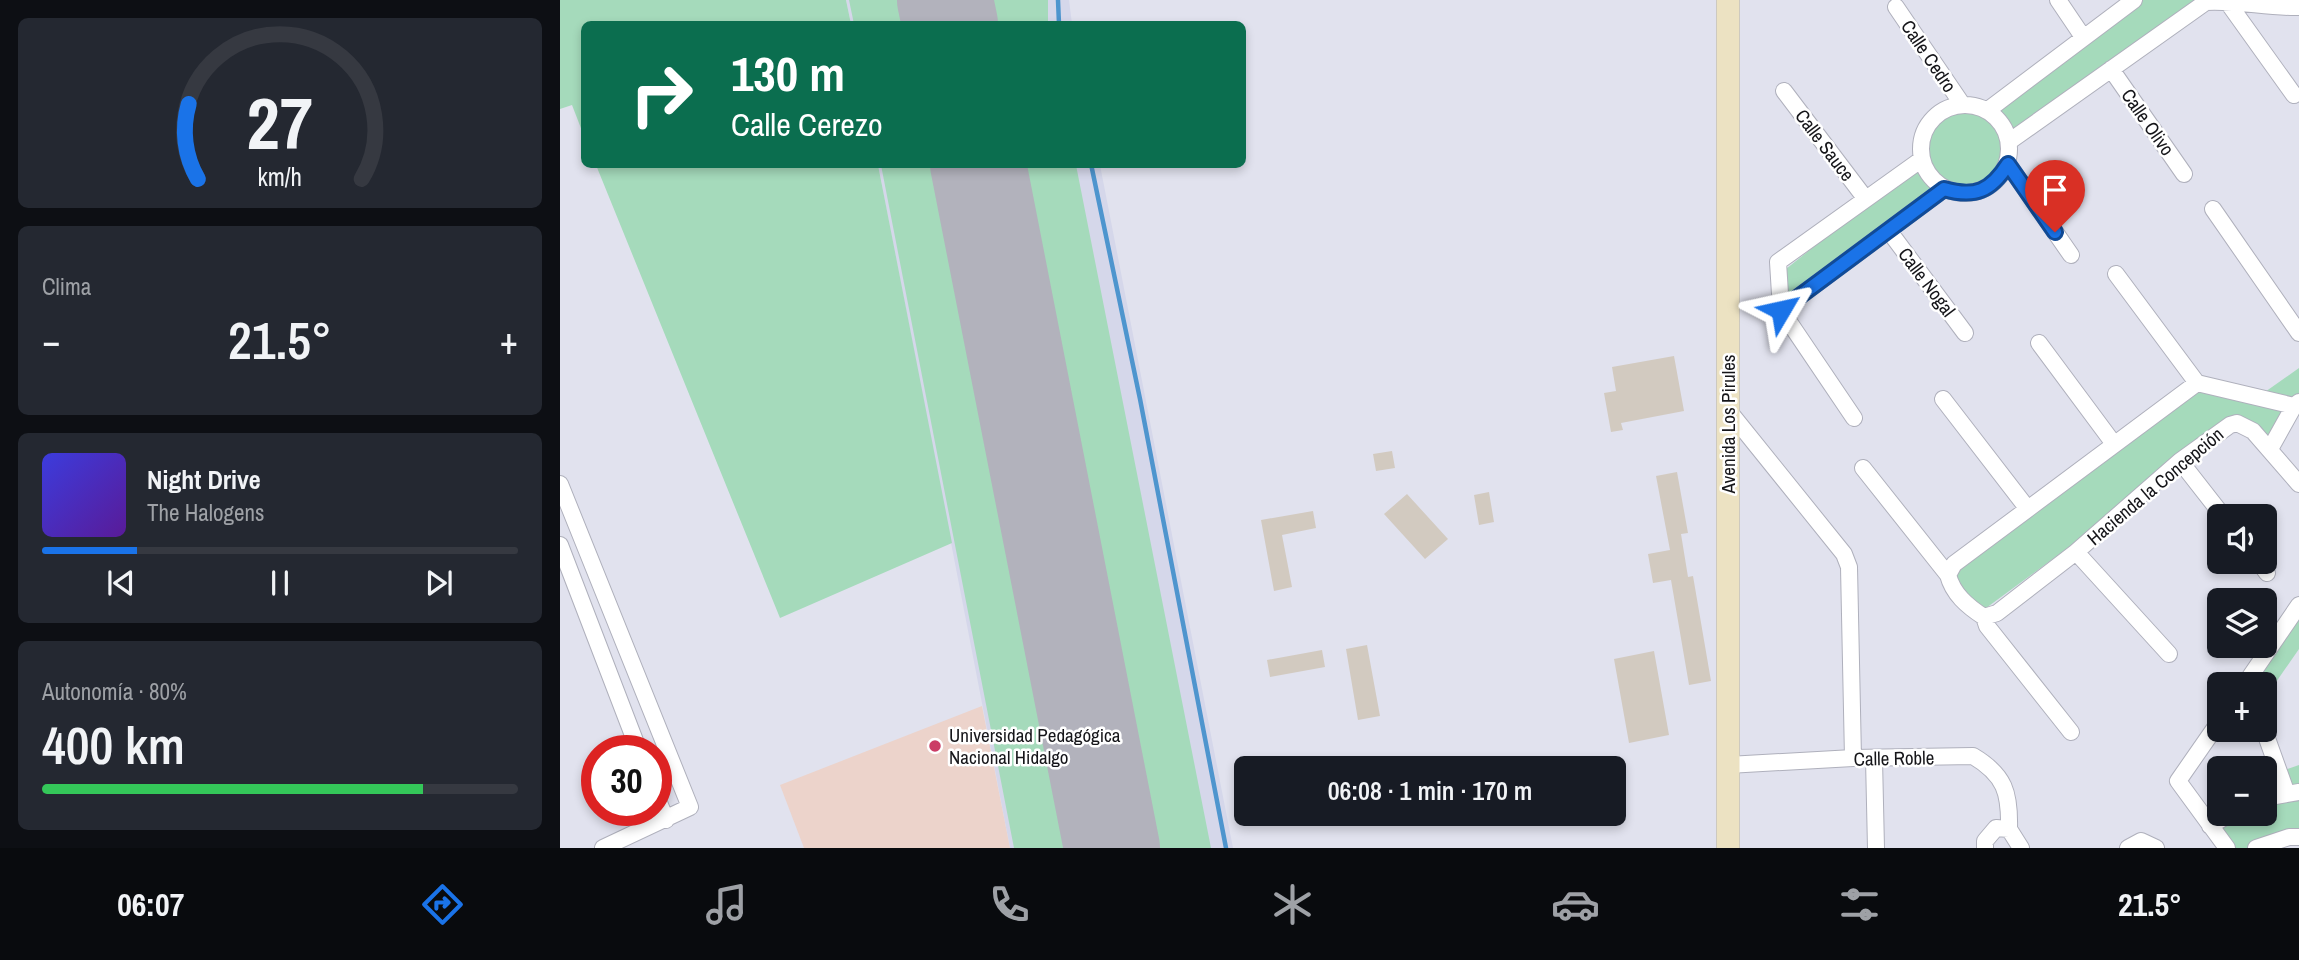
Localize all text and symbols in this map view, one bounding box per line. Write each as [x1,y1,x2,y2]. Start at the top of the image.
street label: Calle Cedro [1895,15,1963,97]
text: 130 m [731,40,845,106]
icon: right [616,49,707,140]
text: 27 [247,74,313,172]
street label: Calle Olivo [2115,83,2181,161]
text: Calle Cerezo [731,103,883,146]
street label: Calle Sauce [1789,104,1861,186]
text: km/h [258,160,302,194]
pin [2025,160,2085,232]
icon: arrive [2036,171,2074,209]
street label: Calle Nogal [1892,242,1962,322]
text: Clima [42,271,91,302]
position arrow [1744,273,1818,347]
text: 21.5° [228,305,332,375]
text: − [42,315,60,366]
text: + [500,315,518,366]
street label: Avenida Los Pirules [1715,354,1741,495]
street label: Hacienda la Concepción [2081,421,2229,551]
text: Night Drive [147,462,261,497]
text: The Halogens [147,497,264,528]
map controls [2207,504,2277,826]
button: sound [2207,504,2277,574]
icon: previous [102,564,140,602]
icon: pause [261,564,299,602]
icon: next [420,564,458,602]
button: layers [2207,588,2277,658]
button: + [2207,672,2277,742]
text: Autonomía · 80% [42,676,187,707]
text: 400 km [42,710,185,780]
place label: Universidad Pedagógica Nacional Hidalgo [949,722,1121,770]
speed limit sign: 30 [581,735,672,826]
marker: Universidad Pedagógica Nacional Hidalgo [927,738,943,754]
street label: Calle Roble [1854,744,1934,772]
button: − [2207,756,2277,826]
text: 06:08 · 1 min · 170 m [1328,773,1532,808]
icon: directions [418,880,467,929]
icon: music [702,880,751,929]
icon: phone [985,880,1034,929]
icon: climate [1268,880,1317,929]
icon: car [1551,880,1600,929]
icon: filters [1835,880,1884,929]
text: 06:07 [117,883,184,926]
text: 21.5° [2118,883,2182,926]

